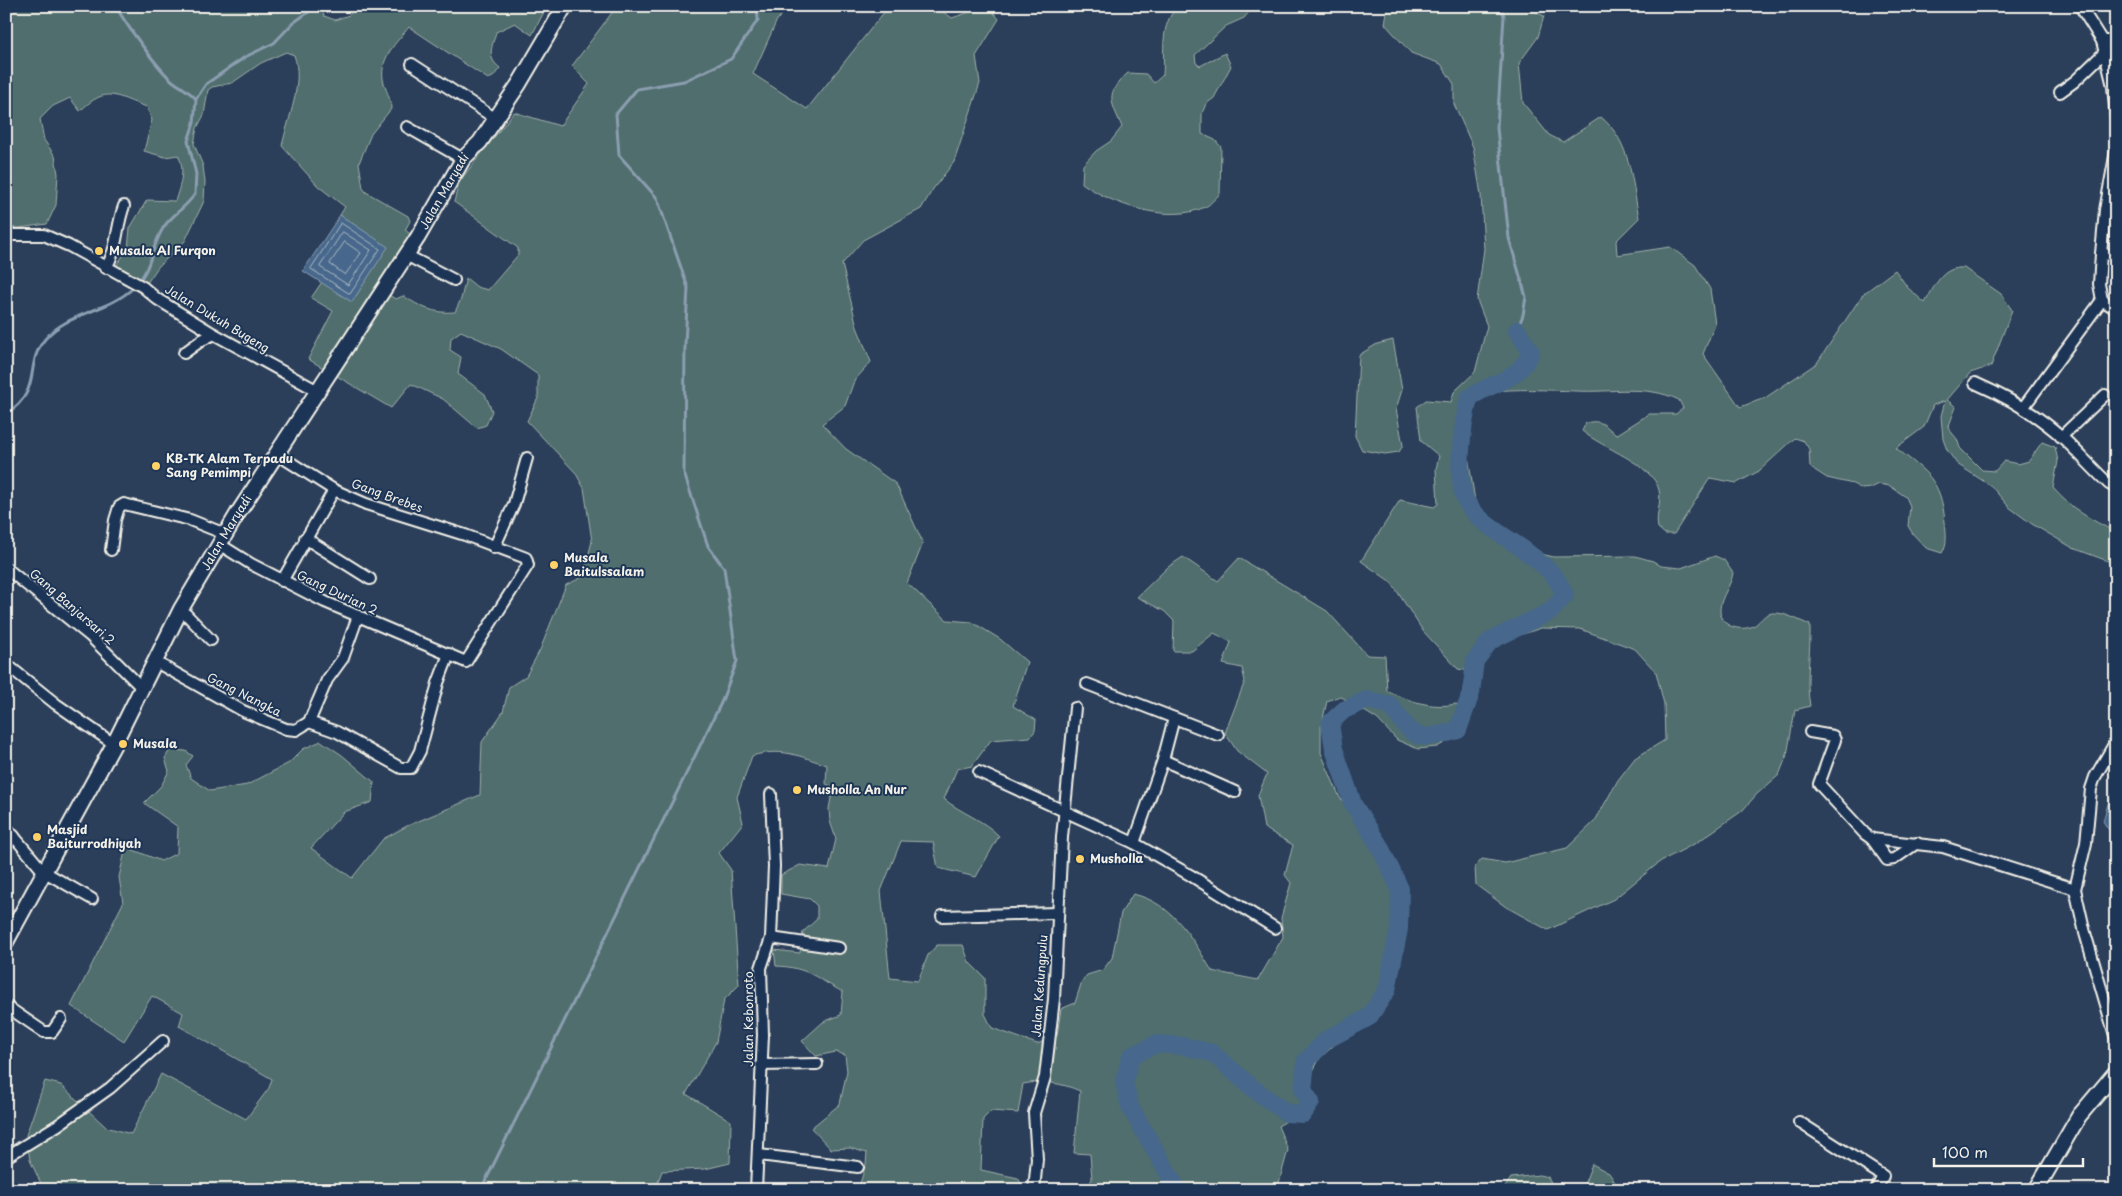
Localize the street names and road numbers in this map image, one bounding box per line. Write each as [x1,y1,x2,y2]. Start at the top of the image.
street label: Jalan Maryadi [414,148,472,232]
street label: Jalan Dukuh Bugeng [162,280,273,357]
street label: Gang Brebes [349,474,426,516]
street label: Jalan Maryadi [196,491,256,573]
street label: Gang Banjarsari 2 [26,564,119,648]
street label: Gang Durian 2 [294,565,381,619]
street label: Gang Nangka [204,668,285,721]
street label: Jalan Kedungpulu [1026,934,1052,1038]
street label: Jalan Kebonroto [739,971,757,1067]

